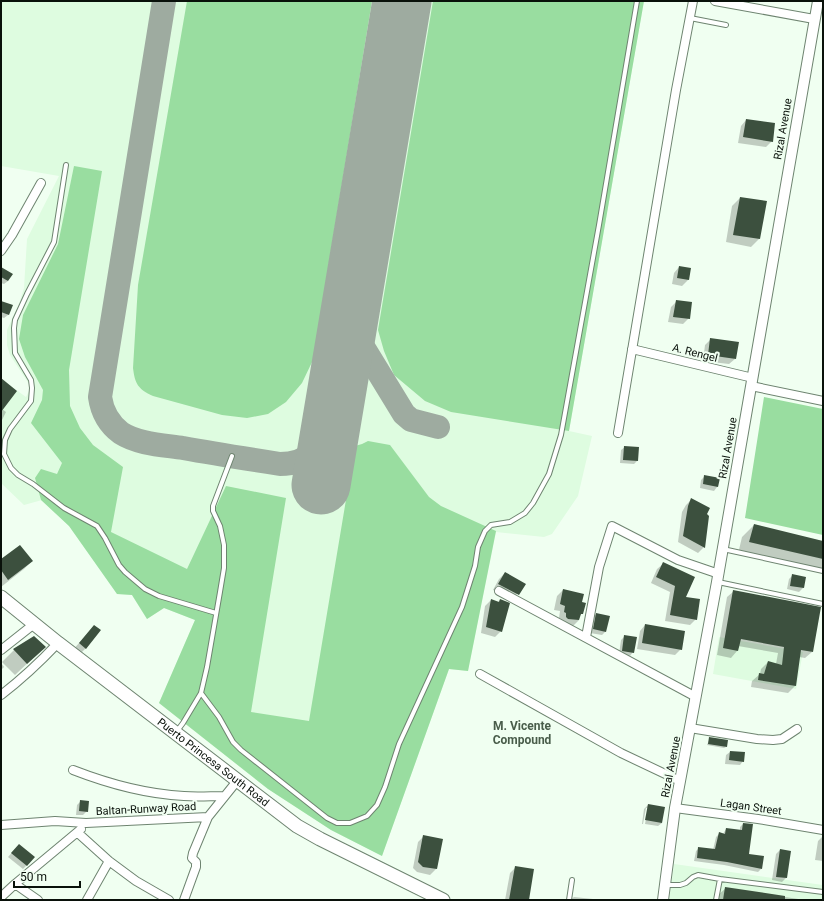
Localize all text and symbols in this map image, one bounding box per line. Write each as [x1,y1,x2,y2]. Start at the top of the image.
street label: Rizal Avenue [771,97,795,161]
street label: A. Rengel [671,341,719,365]
street label: Rizal Avenue [716,416,740,480]
street label: Puerto Princesa South Road [155,715,272,809]
district label: M. Vicente Compound [493,719,552,747]
street label: Rizal Avenue [659,735,683,799]
street label: Lagan Street [719,796,783,818]
street label: Baltan-Runway Road [95,800,197,818]
scale bar [14,863,80,889]
text: 50 m [20,870,47,884]

